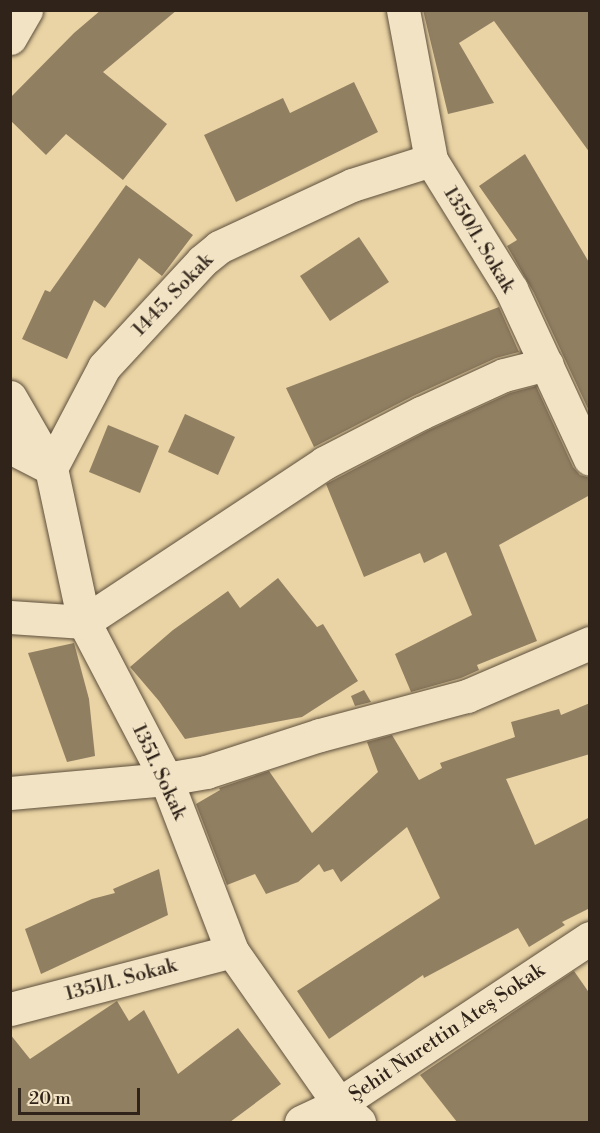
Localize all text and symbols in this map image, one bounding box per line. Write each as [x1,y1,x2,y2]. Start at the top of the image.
street label: 1350/1. Sokak [438,183,520,297]
street label: 1445. Sokak [128,249,218,341]
street label: 1351. Sokak [126,720,192,824]
street label: 1351/1. Sokak [62,954,180,1006]
street label: Şehit Nurettin Ateş Sokak [345,959,549,1107]
scale bar [21,1076,142,1114]
text: 20 m [29,1087,71,1110]

